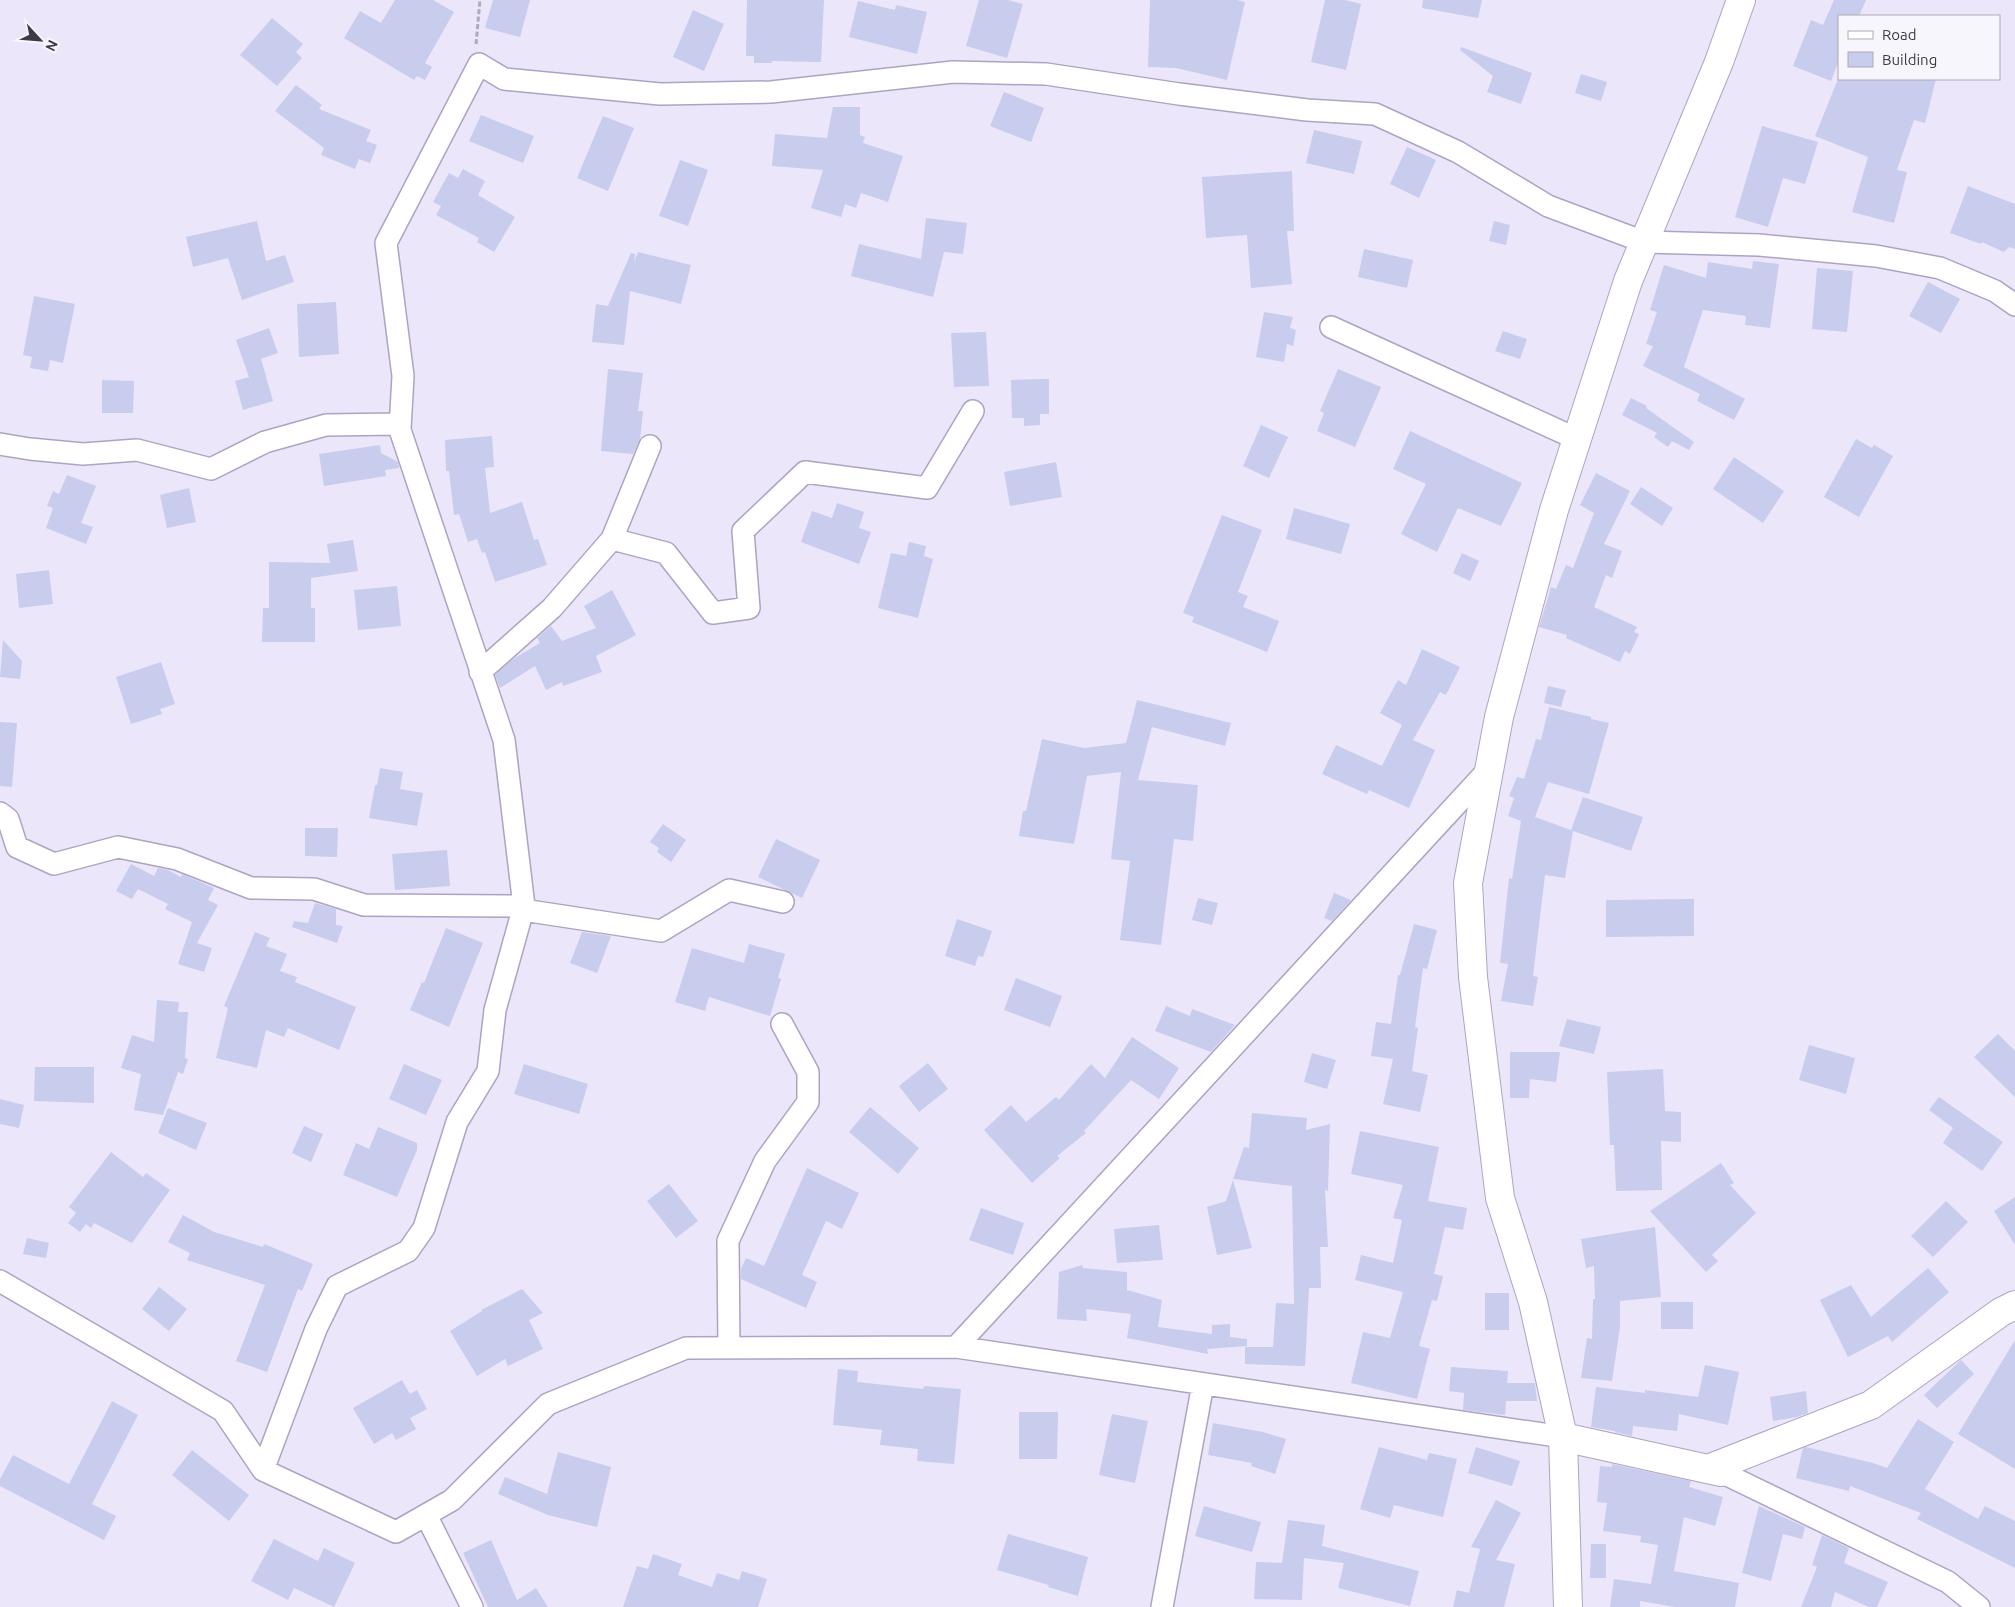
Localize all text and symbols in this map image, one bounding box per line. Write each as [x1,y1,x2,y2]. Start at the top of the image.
north arrow [15,15,65,65]
legend [1838,15,2000,80]
text: Road [1882,26,1917,43]
text: N [42,37,61,54]
text: Building [1882,51,1937,68]

